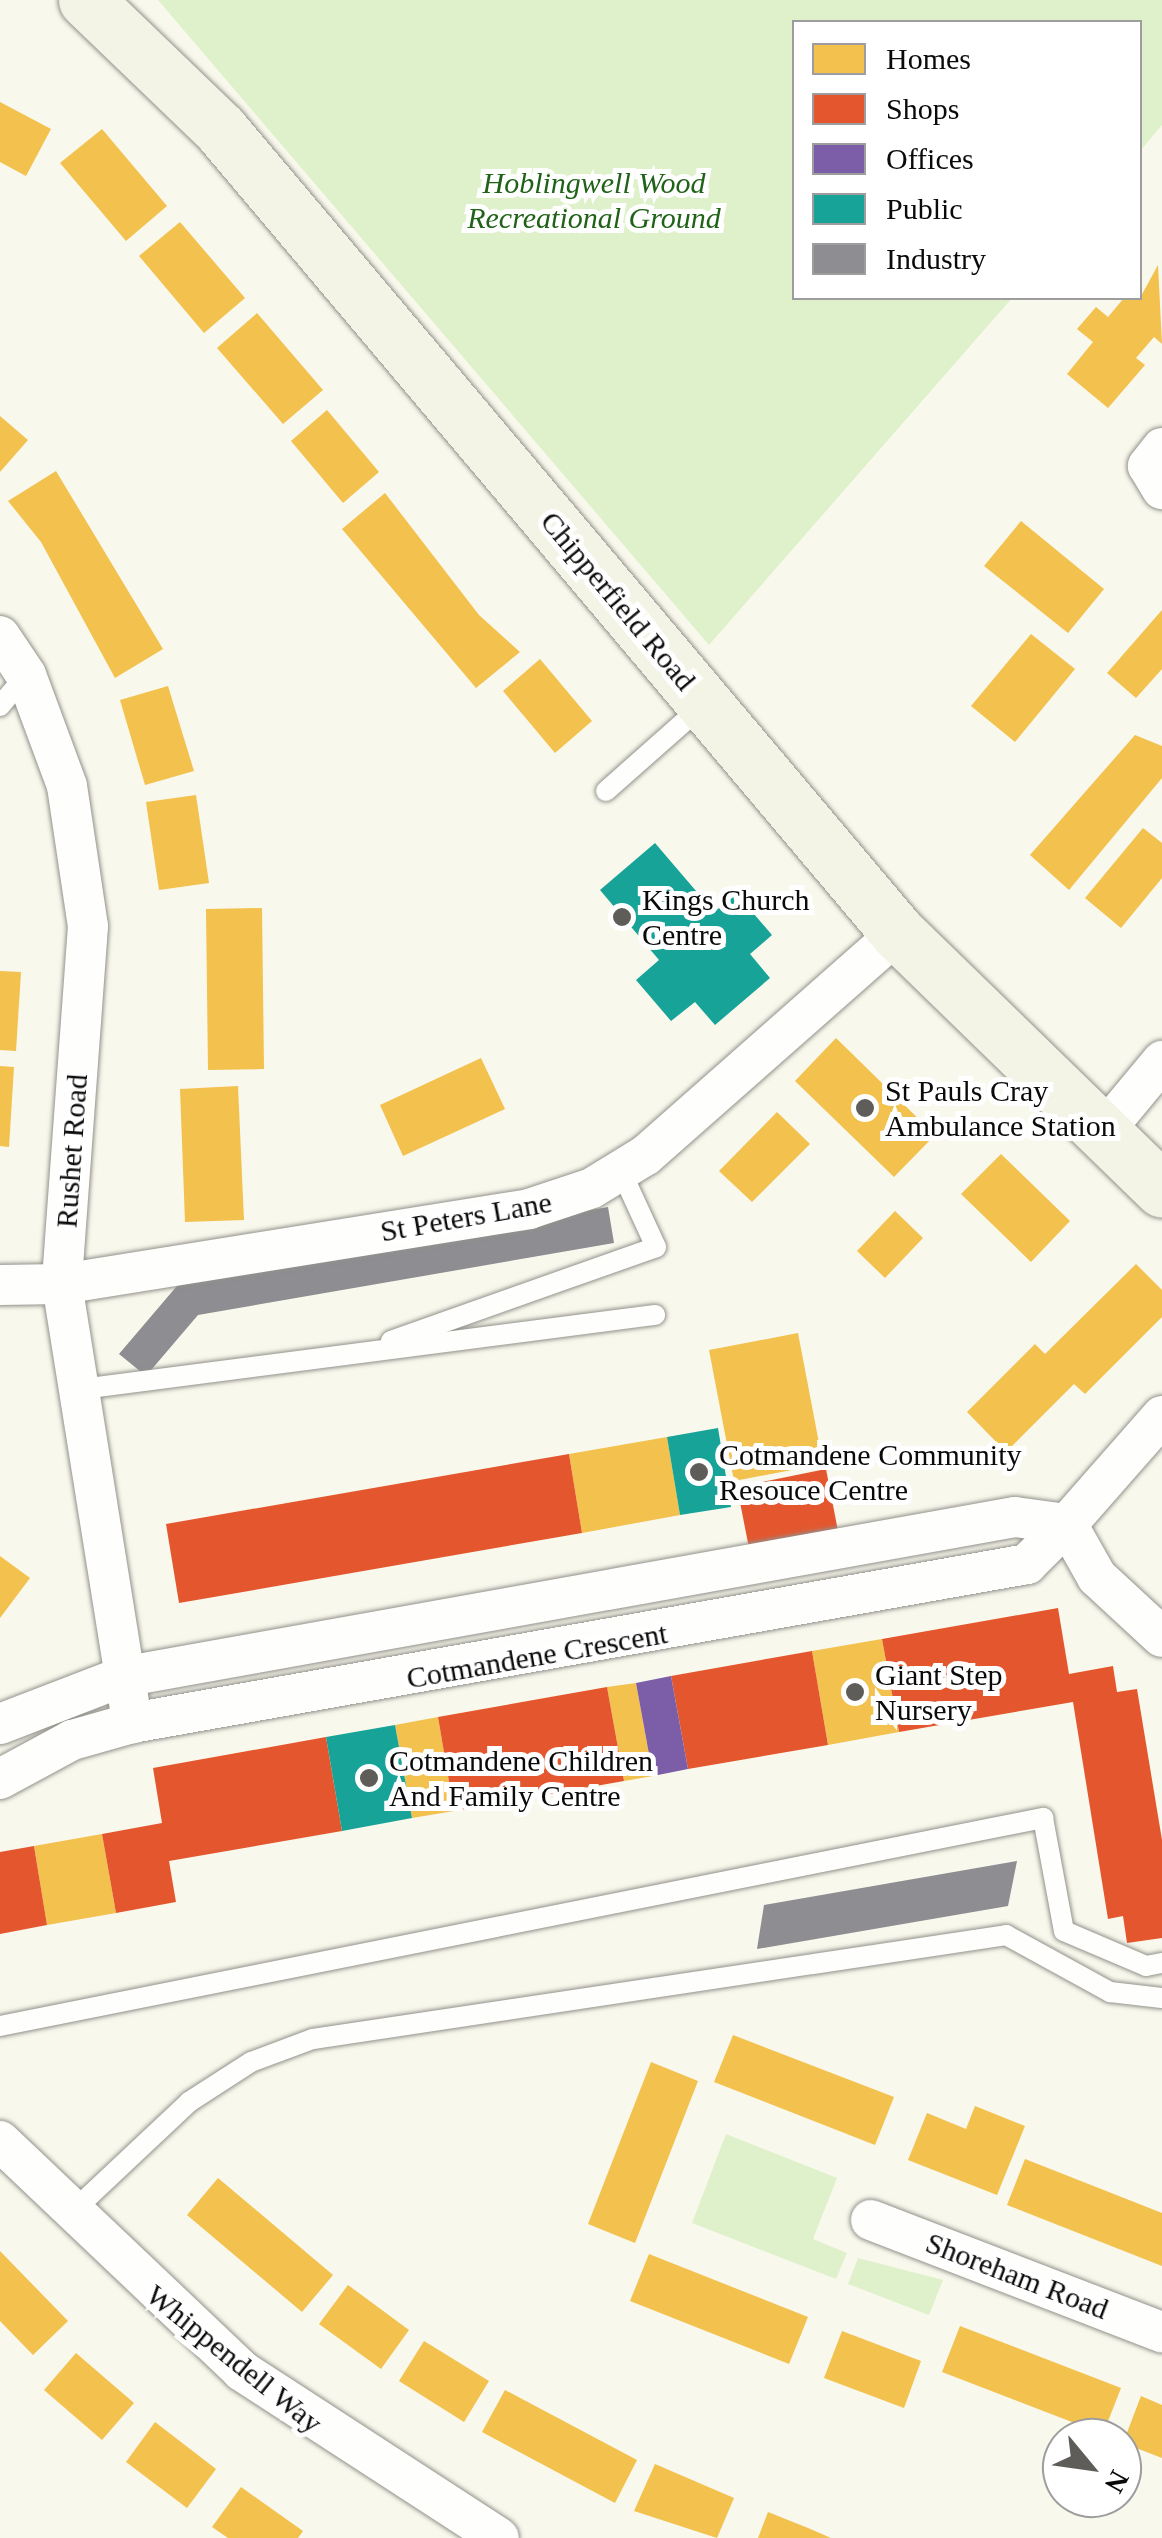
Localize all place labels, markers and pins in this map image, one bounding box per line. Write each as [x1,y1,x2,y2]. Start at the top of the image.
place label: Kings Church Centre [642,882,809,952]
marker: Kings Church Centre [611,906,633,928]
place label: St Pauls Cray Ambulance Station [885,1073,1116,1144]
marker: St Pauls Cray Ambulance Station [854,1097,876,1119]
place label: Cotmandene Community Resouce Centre [719,1437,1021,1508]
marker: Cotmandene Community Resouce Centre [688,1461,710,1483]
place label: Giant Step Nursery [875,1657,1002,1728]
marker: Giant Step Nursery [844,1681,866,1703]
place label: Cotmandene Children And Family Centre [389,1743,653,1814]
marker: Cotmandene Children And Family Centre [358,1767,380,1789]

